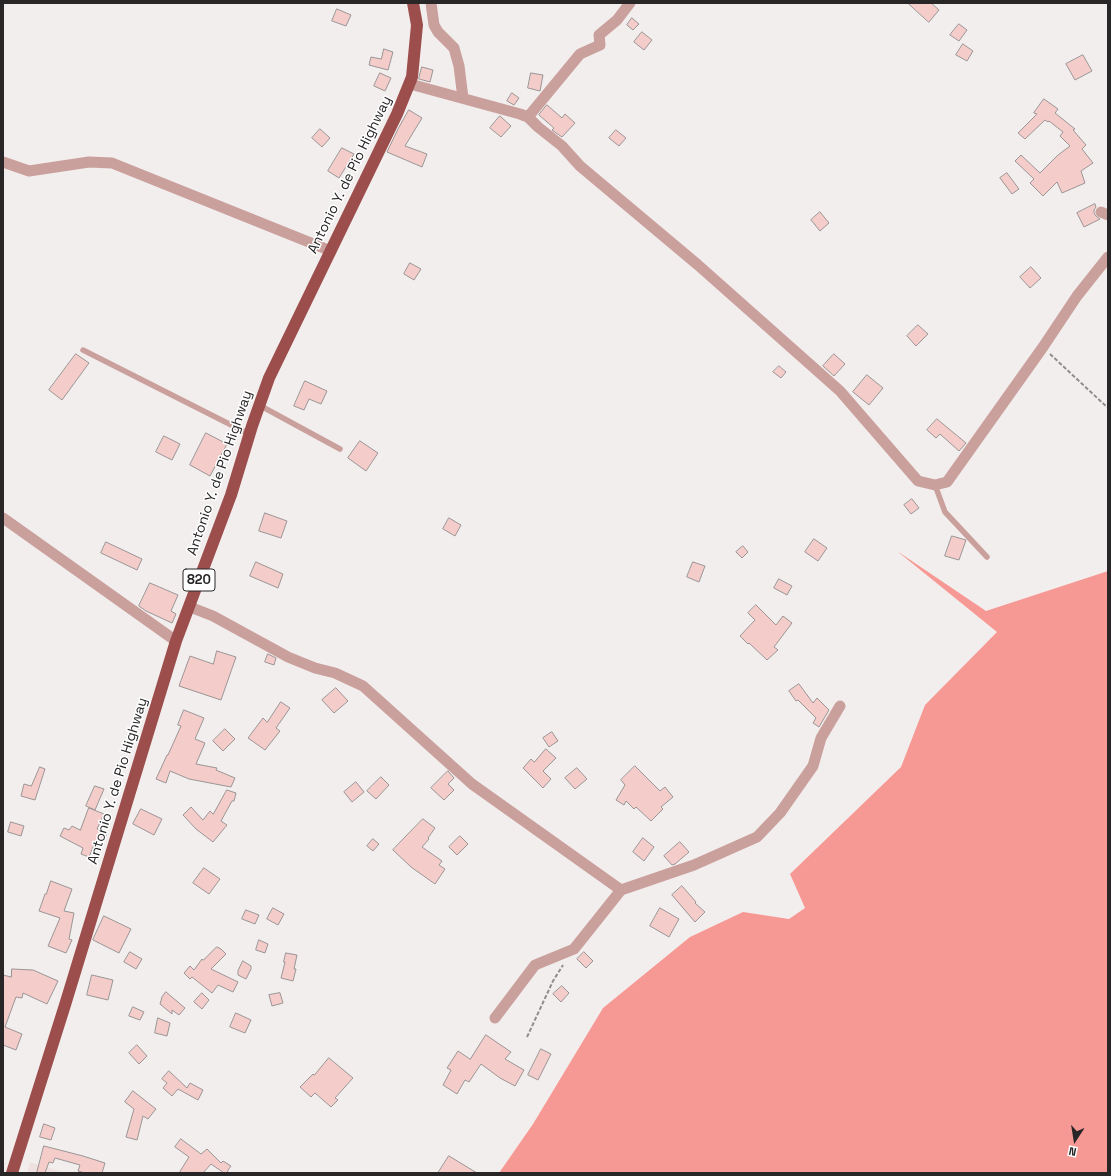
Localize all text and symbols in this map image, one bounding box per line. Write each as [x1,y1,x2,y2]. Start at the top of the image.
street label: Antonio Y. de Pio Highway [304,93,396,257]
street label: Antonio Y. de Pio Highway [184,388,256,558]
road number: 820 [183,569,215,591]
street label: Antonio Y. de Pio Highway [85,696,151,866]
north arrow [1055,1120,1095,1160]
text: N [1067,1144,1078,1159]

